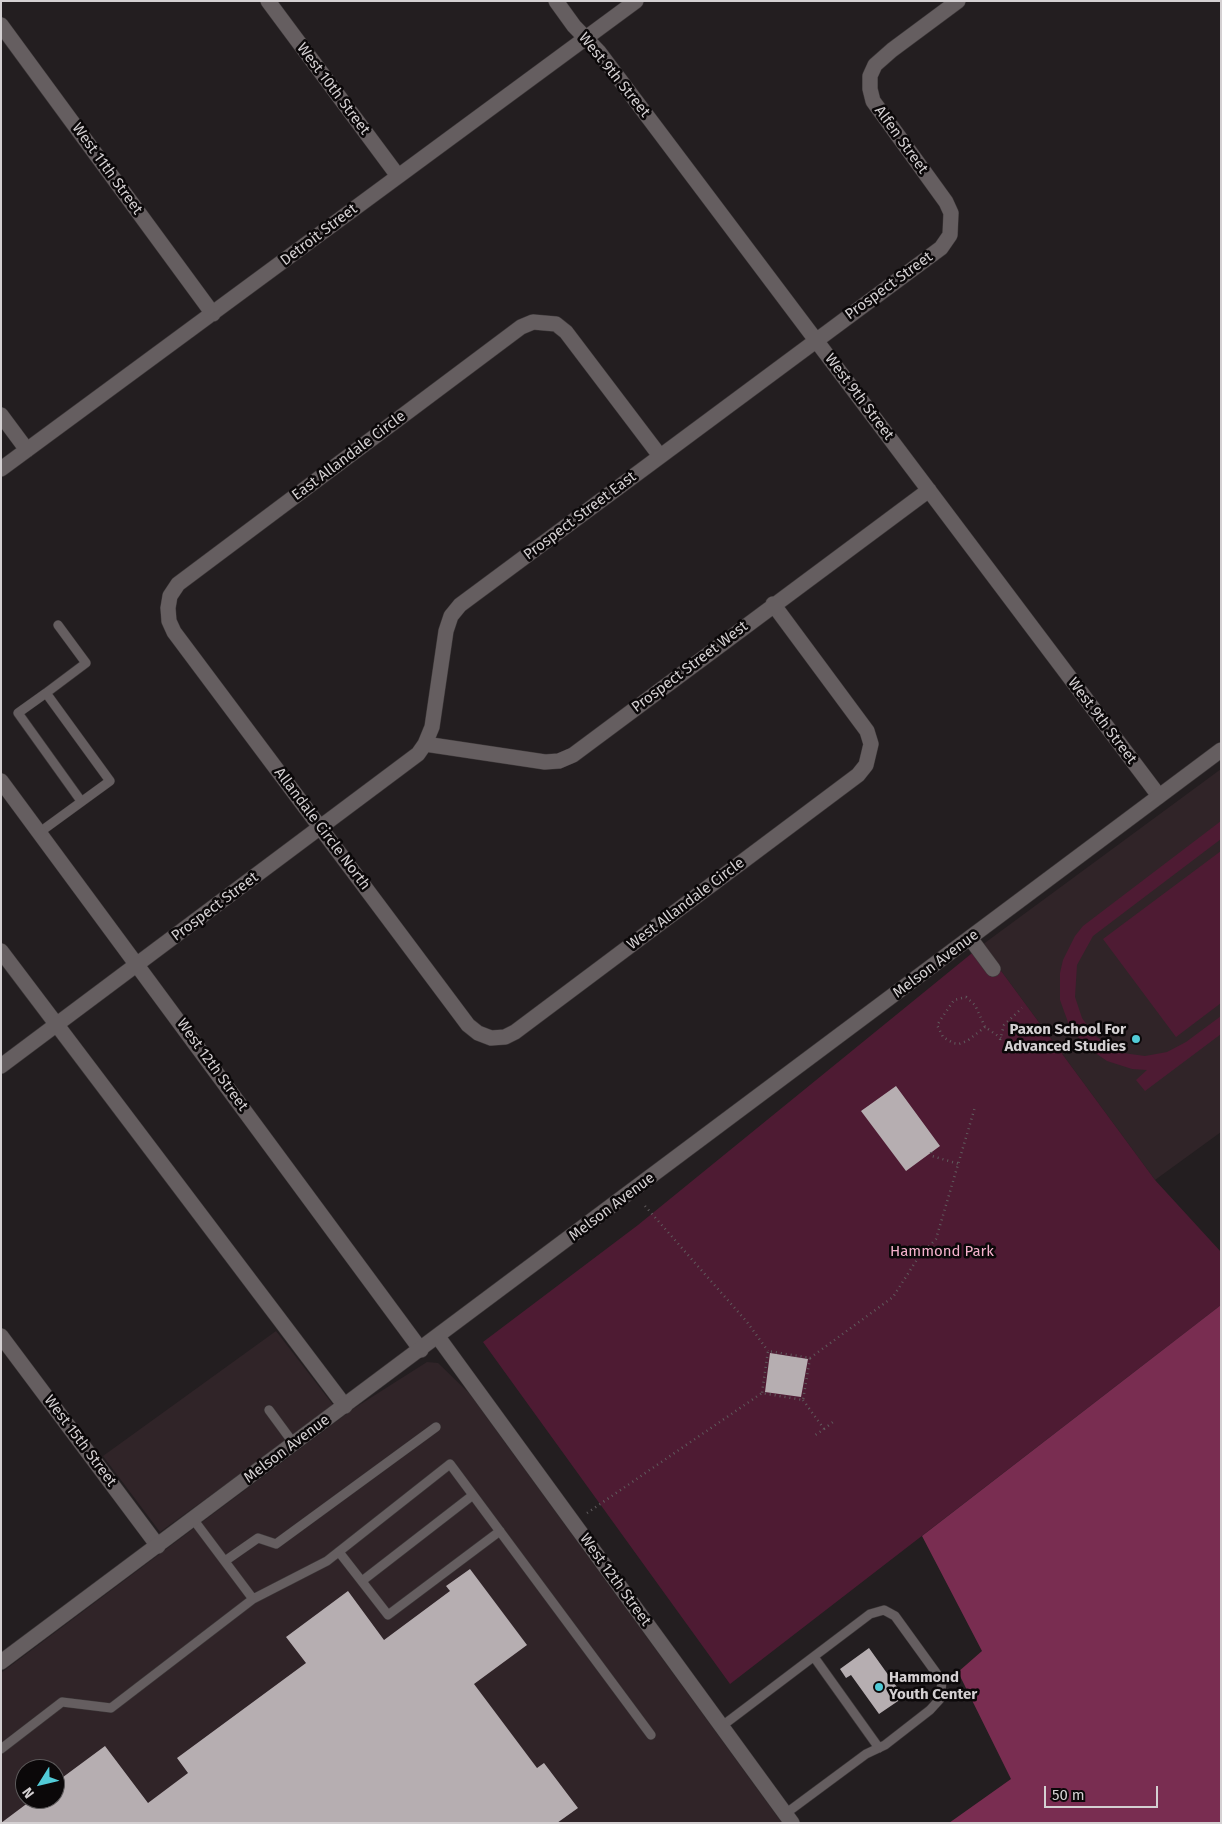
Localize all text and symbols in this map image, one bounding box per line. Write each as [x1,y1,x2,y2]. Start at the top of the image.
street label: West 9th Street [574,29,654,121]
street label: West 10th Street [293,39,373,139]
street label: Alfen Street [870,103,932,177]
street label: West 11th Street [68,120,146,218]
street label: Detroit Street [277,200,361,270]
street label: Prospect Street [842,248,936,324]
street label: West 9th Street [821,350,897,444]
street label: East Allandale Circle [289,407,409,505]
street label: Prospect Street East [520,468,640,564]
street label: Prospect Street West [628,617,752,717]
street label: West 9th Street [1064,674,1140,768]
street label: Allandale Circle North [270,764,374,894]
street label: West Allandale Circle [624,854,748,954]
street label: Prospect Street [168,869,262,945]
street label: Melson Avenue [890,926,982,1002]
street label: West 12th Street [173,1015,251,1115]
place label: Paxon School For Advanced Studies [1004,1021,1126,1056]
marker: Paxon School For Advanced Studies [1130,1033,1142,1045]
street label: Melson Avenue [566,1169,658,1245]
park label: Hammond Park [890,1243,994,1261]
street label: West 15th Street [40,1392,120,1490]
street label: Melson Avenue [241,1411,333,1487]
street label: West 12th Street [576,1530,654,1630]
place label: Hammond Youth Center [889,1669,977,1704]
marker: Hammond Youth Center [873,1681,885,1693]
north arrow [15,1759,65,1809]
scale bar [1047,1776,1161,1808]
text: N [19,1784,38,1801]
text: 50 m [1052,1786,1085,1804]

